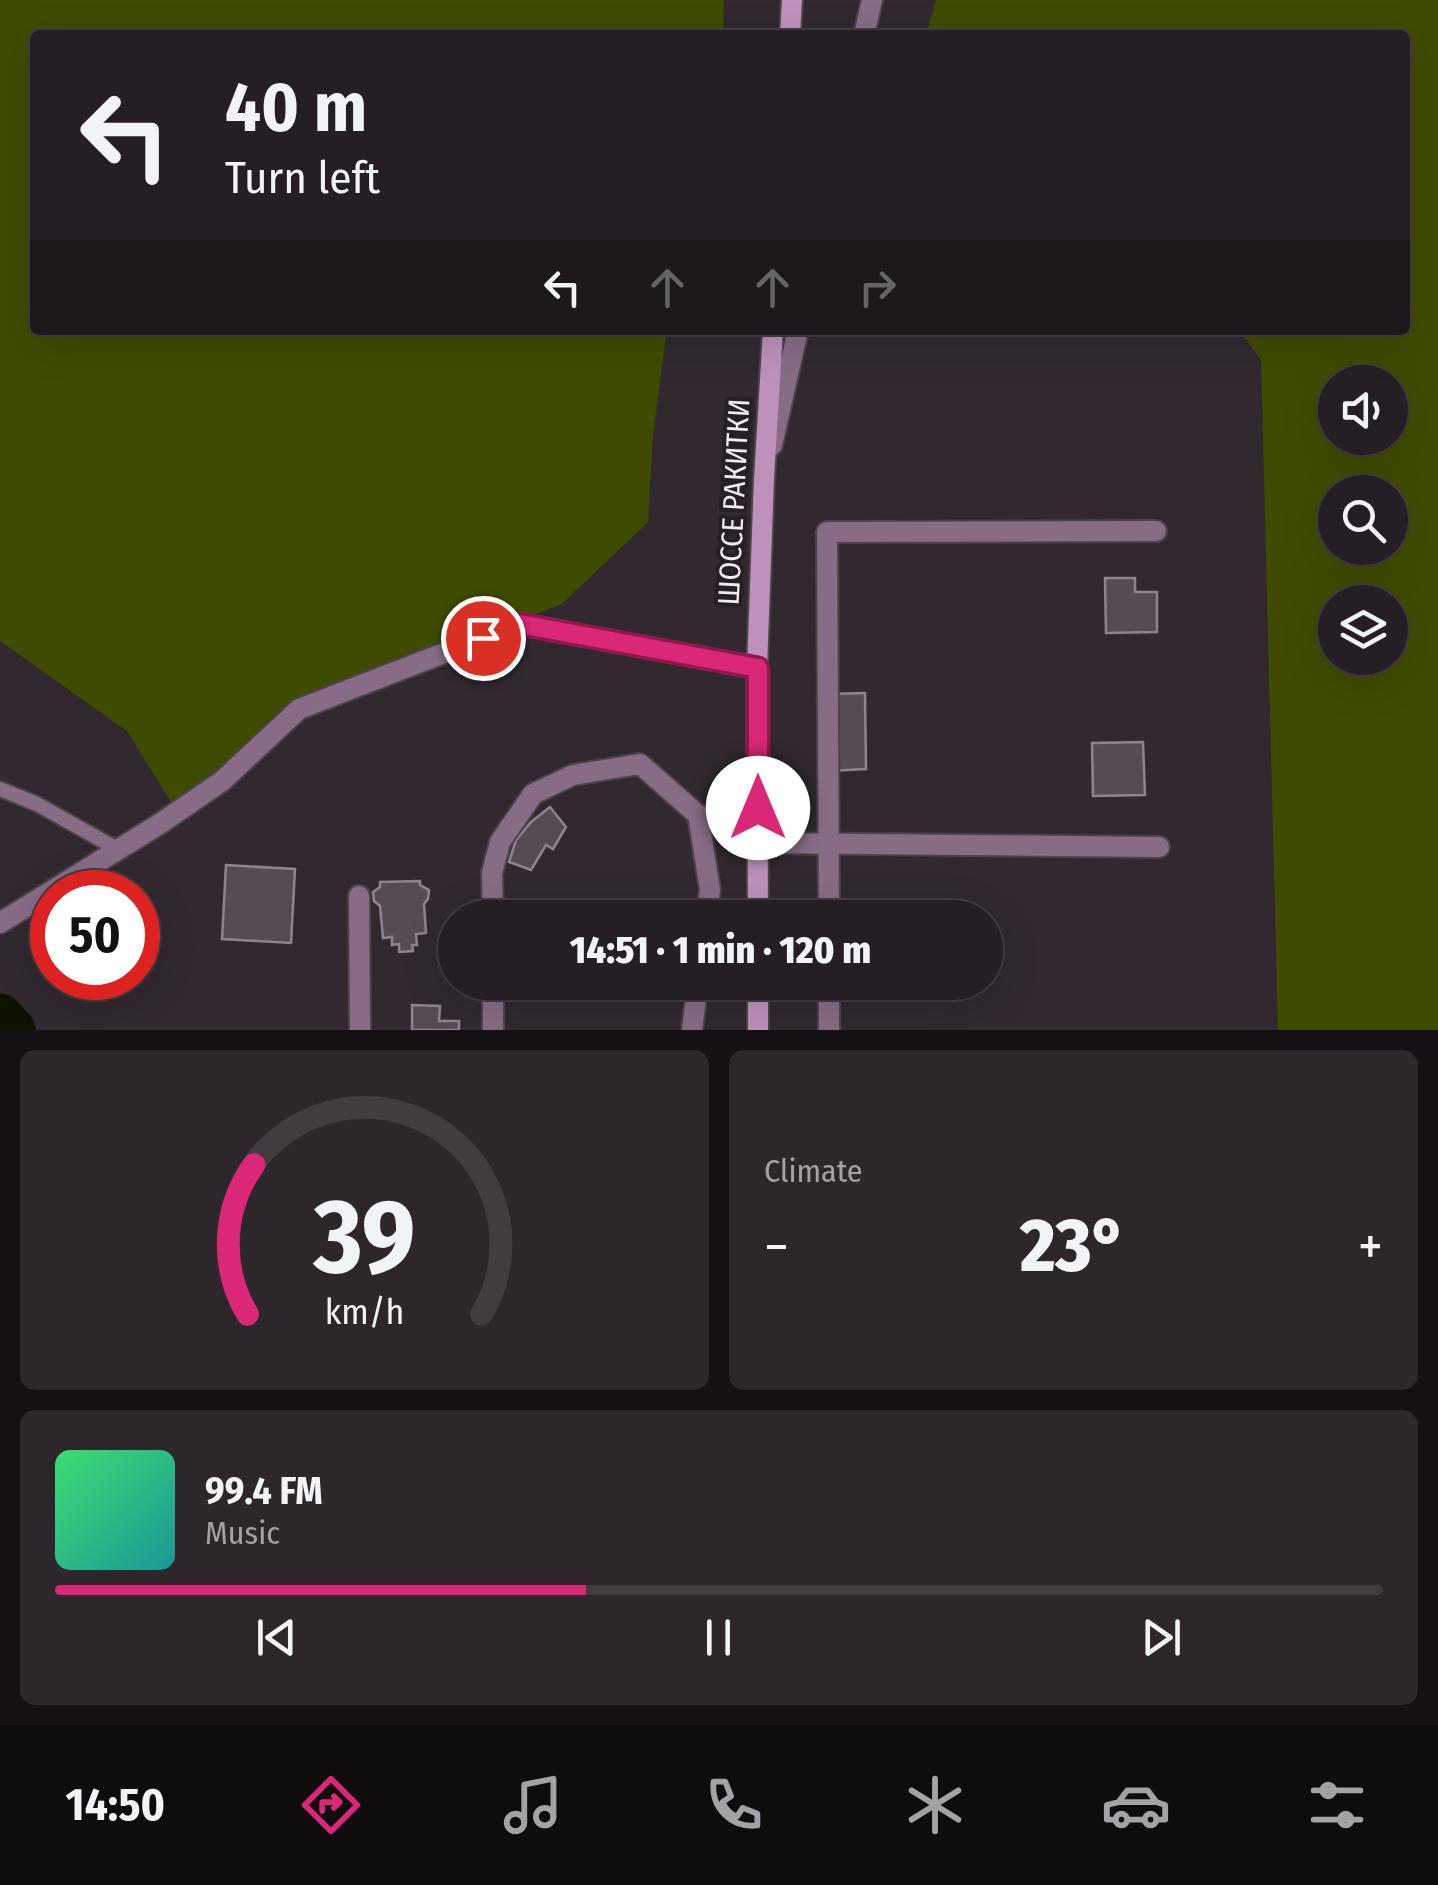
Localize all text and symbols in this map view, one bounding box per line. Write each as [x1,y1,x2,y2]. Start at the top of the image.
text: 40 m [225,66,367,150]
icon: left [60,70,190,200]
text: Turn left [225,151,380,205]
icon: left [535,260,590,315]
icon: ahead [640,260,695,315]
icon: ahead [745,260,800,315]
icon: right [850,260,905,315]
map controls [1318,365,1408,675]
button: sound [1318,365,1408,455]
street label: ШОССЕ РАКИТКИ [711,398,757,606]
button: search [1318,475,1408,565]
button: layers [1318,585,1408,675]
pin [441,596,526,681]
icon: arrive [456,611,511,666]
position arrow [706,756,810,860]
speed limit sign: 50 [30,870,160,1000]
text: 14:51 · 1 min · 120 m [570,927,871,973]
text: Climate [764,1152,863,1190]
text: 39 [312,1175,416,1300]
text: 23° [1020,1201,1127,1291]
text: − [764,1214,789,1280]
text: + [1358,1214,1383,1280]
text: km/h [325,1291,404,1333]
text: 99.4 FM [205,1468,323,1514]
text: Music [205,1514,280,1552]
icon: previous [249,1610,304,1665]
icon: pause [691,1610,746,1665]
icon: next [1134,1610,1189,1665]
icon: directions [296,1770,366,1840]
icon: music [498,1770,568,1840]
icon: phone [699,1770,769,1840]
icon: climate [900,1770,970,1840]
icon: car [1101,1770,1171,1840]
icon: filters [1302,1770,1372,1840]
text: 14:50 [66,1778,165,1832]

